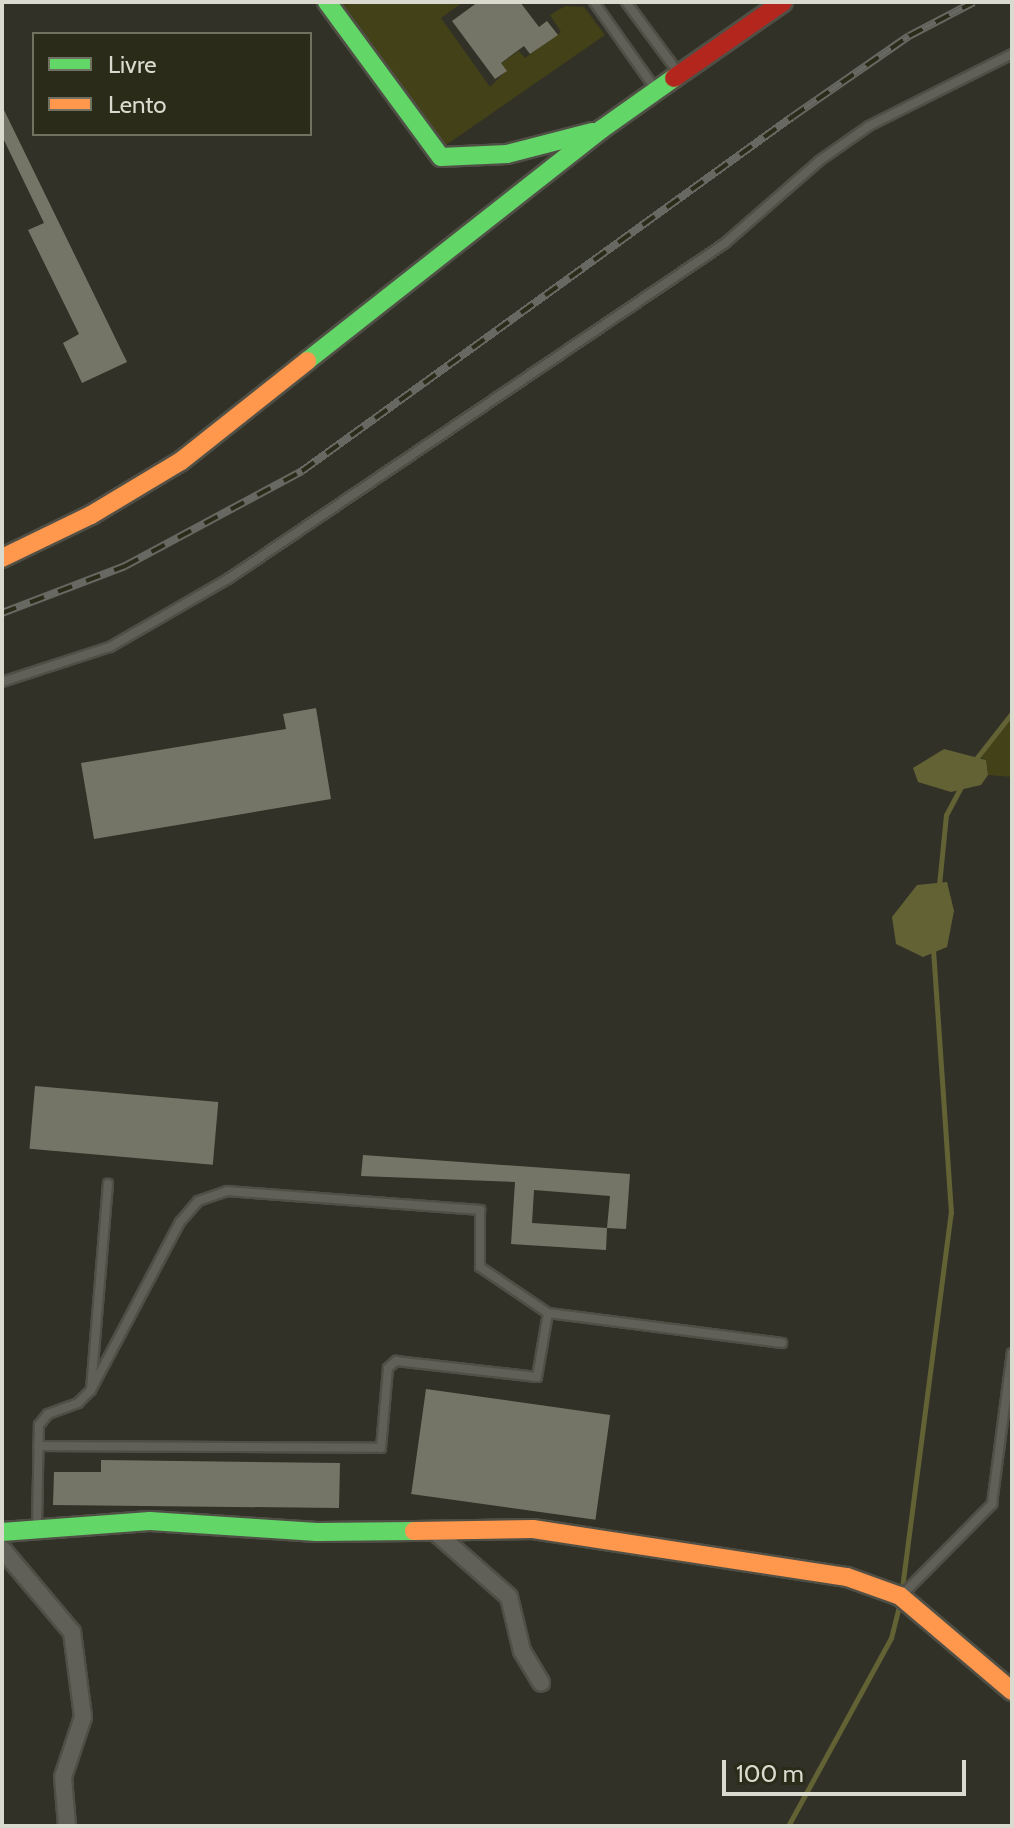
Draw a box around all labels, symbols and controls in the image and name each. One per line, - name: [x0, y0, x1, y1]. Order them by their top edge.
- legend: [32, 32, 312, 136]
- text: Livre: [108, 50, 156, 79]
- text: Lento: [108, 90, 167, 119]
- scale bar: [726, 1744, 970, 1794]
- text: 100 m: [736, 1759, 804, 1788]

